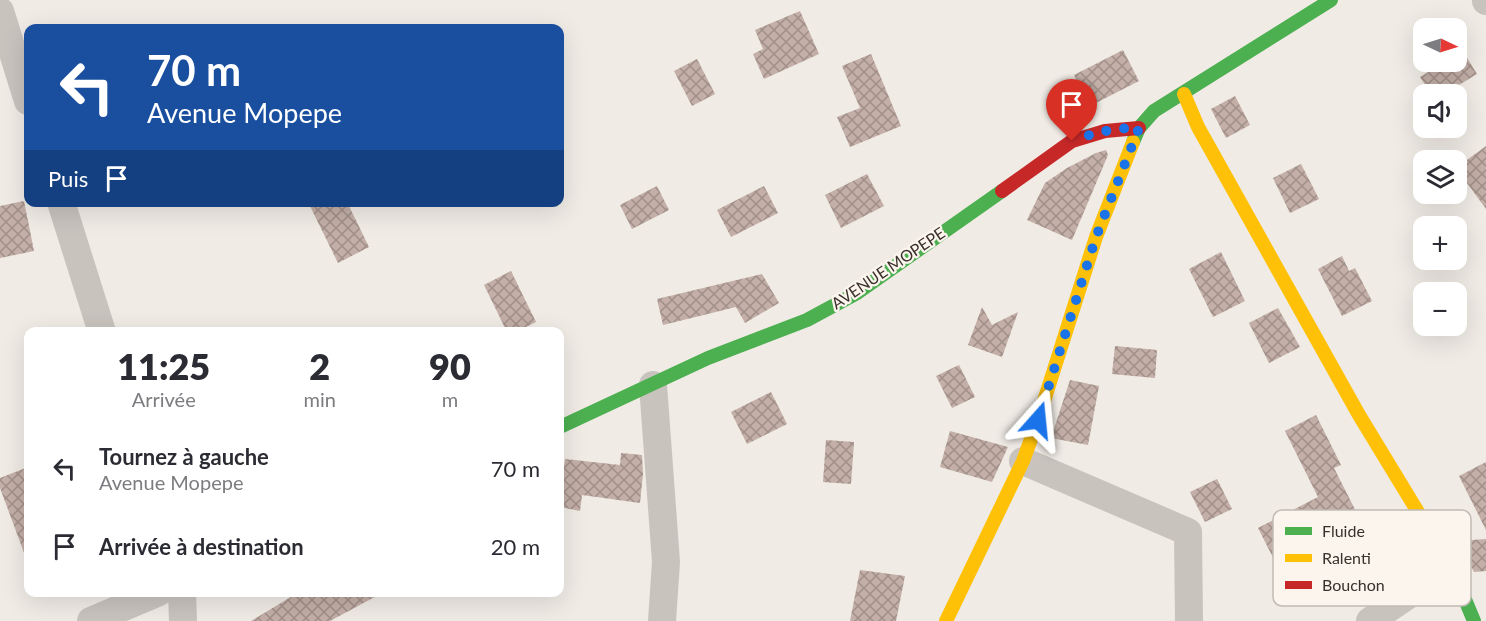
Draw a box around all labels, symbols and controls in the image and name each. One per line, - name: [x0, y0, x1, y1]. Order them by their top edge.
- north arrow: [1413, 18, 1467, 72]
- map controls: [1413, 18, 1467, 336]
- text: 70 m: [147, 45, 241, 95]
- icon: left: [48, 48, 126, 126]
- pin: [1046, 79, 1097, 141]
- button: sound: [1413, 84, 1467, 138]
- icon: arrive: [1055, 88, 1088, 121]
- text: Avenue Mopepe: [147, 96, 342, 129]
- button: layers: [1413, 150, 1467, 204]
- icon: arrive: [100, 162, 133, 195]
- text: Puis: [48, 165, 88, 192]
- button: +: [1413, 216, 1467, 270]
- street label: AVENUE MOPEPE: [827, 223, 948, 313]
- button: −: [1413, 282, 1467, 336]
- text: 11:25: [117, 344, 210, 388]
- text: 2: [309, 344, 330, 388]
- text: 90: [429, 344, 471, 388]
- text: Arrivée: [132, 387, 196, 411]
- text: min: [303, 387, 336, 411]
- text: m: [442, 387, 458, 411]
- position arrow: [1006, 388, 1070, 452]
- text: Tournez à gauche: [99, 443, 269, 470]
- icon: left: [48, 452, 81, 485]
- text: 70 m: [491, 455, 540, 482]
- text: Avenue Mopepe: [99, 470, 243, 494]
- legend: [1273, 510, 1471, 606]
- text: Fluide: [1322, 521, 1365, 540]
- icon: arrive: [48, 530, 81, 563]
- text: Arrivée à destination: [99, 533, 304, 560]
- text: 20 m: [491, 533, 540, 560]
- text: Ralenti: [1322, 548, 1371, 567]
- text: Bouchon: [1322, 575, 1385, 594]

